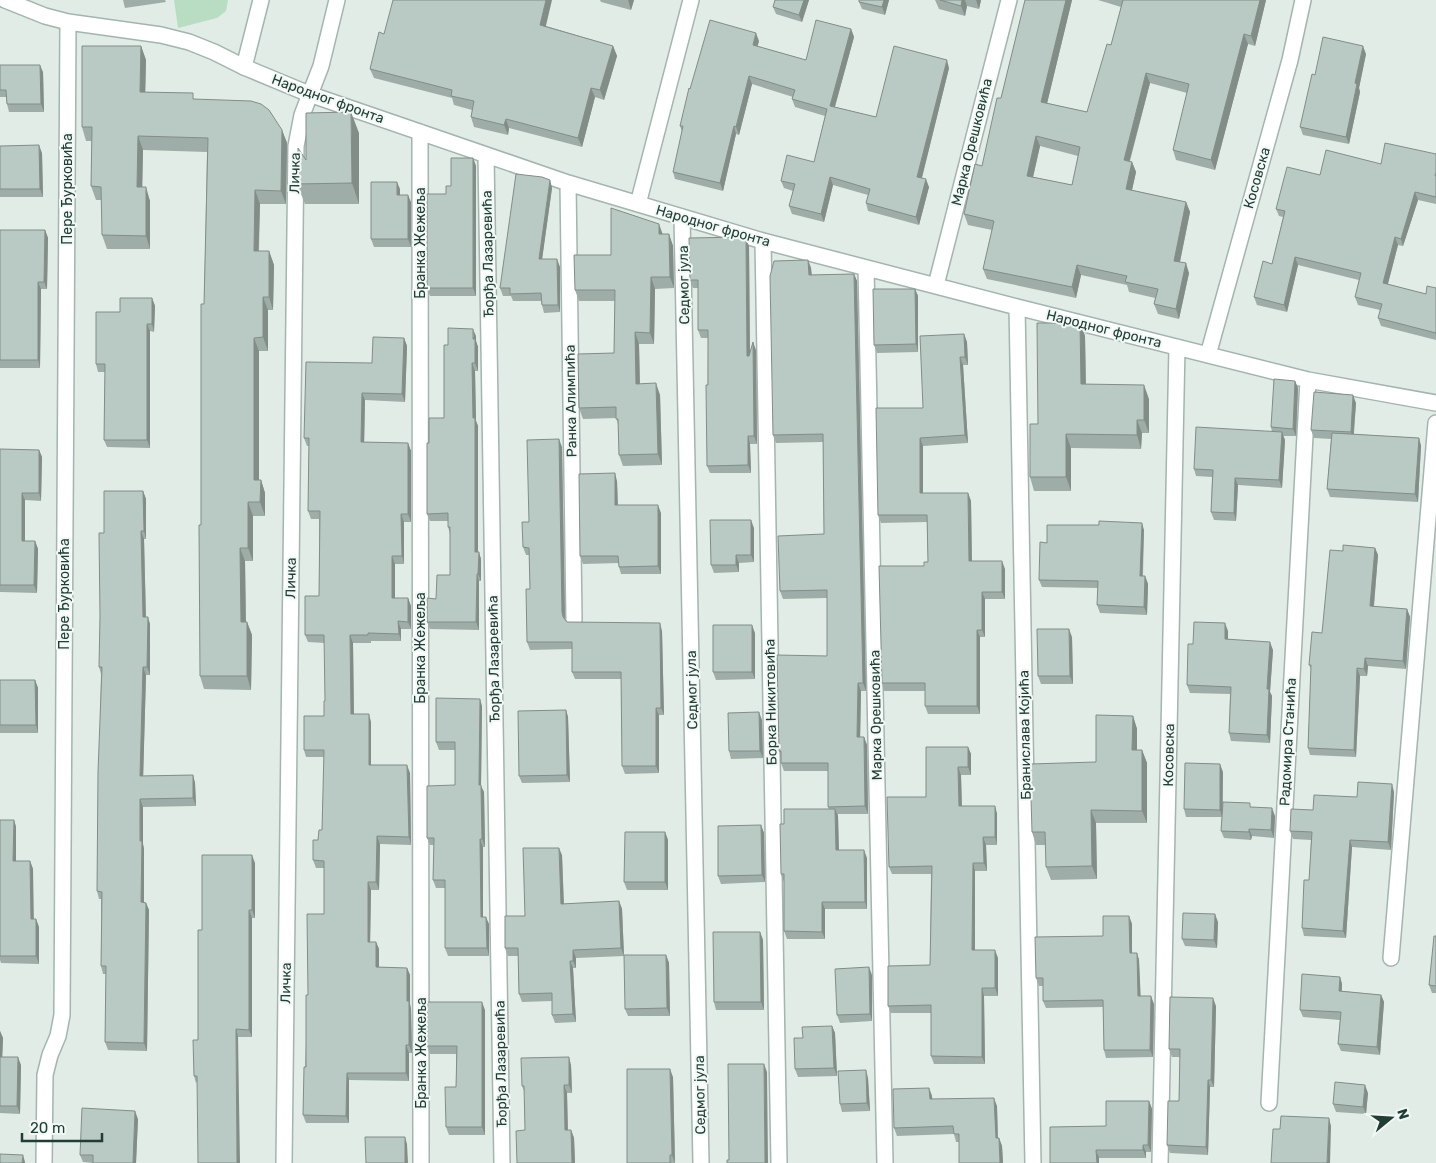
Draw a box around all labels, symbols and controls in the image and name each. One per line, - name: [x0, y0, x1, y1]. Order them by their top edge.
- street label: Народног фронта: [269, 71, 387, 127]
- street label: Марка Орешковића: [948, 77, 996, 207]
- street label: Пере Ђурковића: [59, 133, 76, 245]
- street label: Косовска: [1240, 145, 1274, 211]
- street label: Личка: [286, 152, 304, 194]
- street label: Бранка Жежеља: [412, 187, 429, 299]
- street label: Ђорђа Лазаревића: [478, 190, 498, 318]
- street label: Народног фронта: [654, 202, 772, 250]
- street label: Седмог јула: [675, 245, 693, 325]
- street label: Народног фронта: [1045, 306, 1163, 352]
- street label: Ранка Алимпића: [562, 345, 580, 457]
- street label: Пере Ђурковића: [56, 538, 73, 650]
- street label: Личка: [282, 557, 300, 599]
- street label: Бранка Жежеља: [412, 592, 429, 704]
- street label: Ђорђа Лазаревића: [484, 595, 504, 723]
- street label: Борка Никитовића: [761, 639, 781, 765]
- street label: Седмог јула: [683, 650, 701, 730]
- street label: Марка Орешковића: [866, 650, 886, 780]
- street label: Бранислава Којића: [1015, 670, 1035, 800]
- street label: Радомира Станића: [1276, 677, 1300, 807]
- street label: Косовска: [1160, 723, 1178, 787]
- street label: Личка: [277, 962, 295, 1004]
- street label: Бранка Жежеља: [413, 997, 430, 1109]
- street label: Ђорђа Лазаревића: [491, 1000, 511, 1128]
- street label: Седмог јула: [691, 1055, 709, 1135]
- north arrow: [1366, 1093, 1416, 1143]
- text: N: [1393, 1107, 1413, 1122]
- scale bar: [22, 1110, 102, 1142]
- text: 20 m: [30, 1119, 65, 1137]

